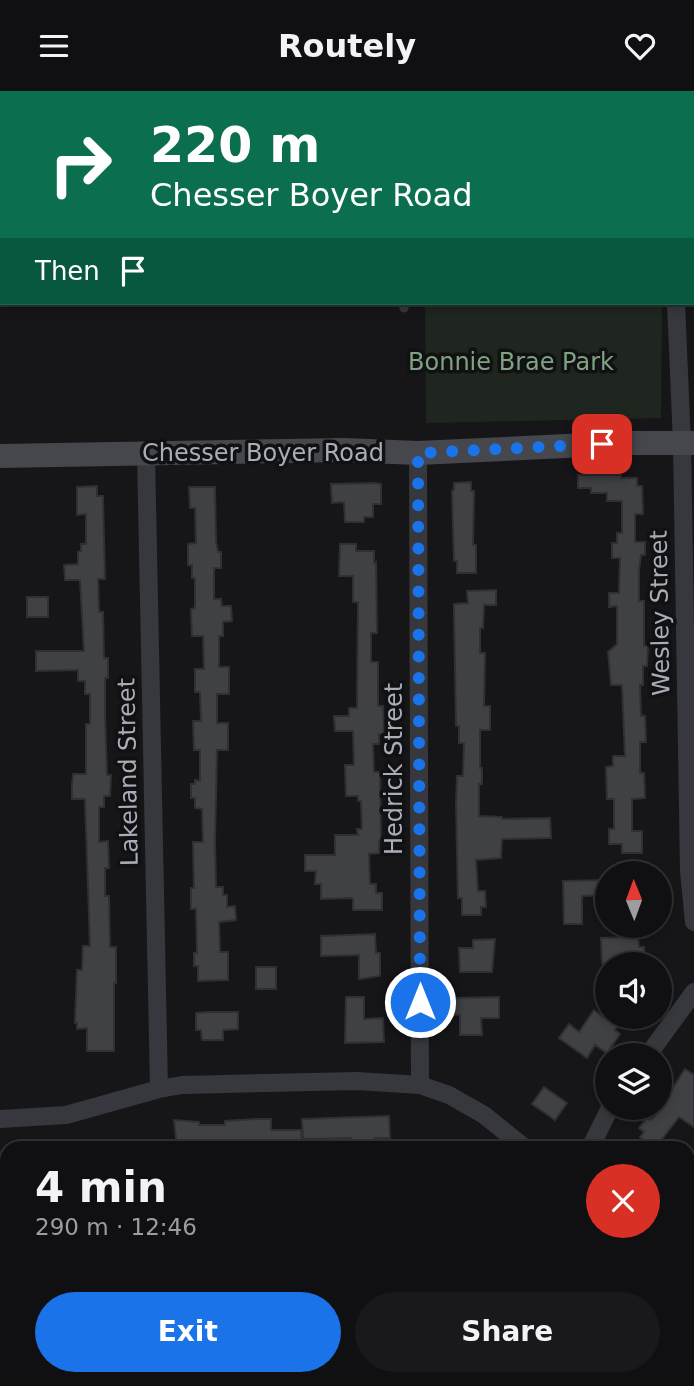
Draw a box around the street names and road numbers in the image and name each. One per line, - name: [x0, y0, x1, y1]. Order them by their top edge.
- street label: Chesser Boyer Road: [142, 439, 384, 467]
- street label: Wesley Street: [645, 530, 675, 696]
- street label: Lakeland Street: [112, 678, 144, 866]
- street label: Hedrick Street: [380, 683, 408, 855]

